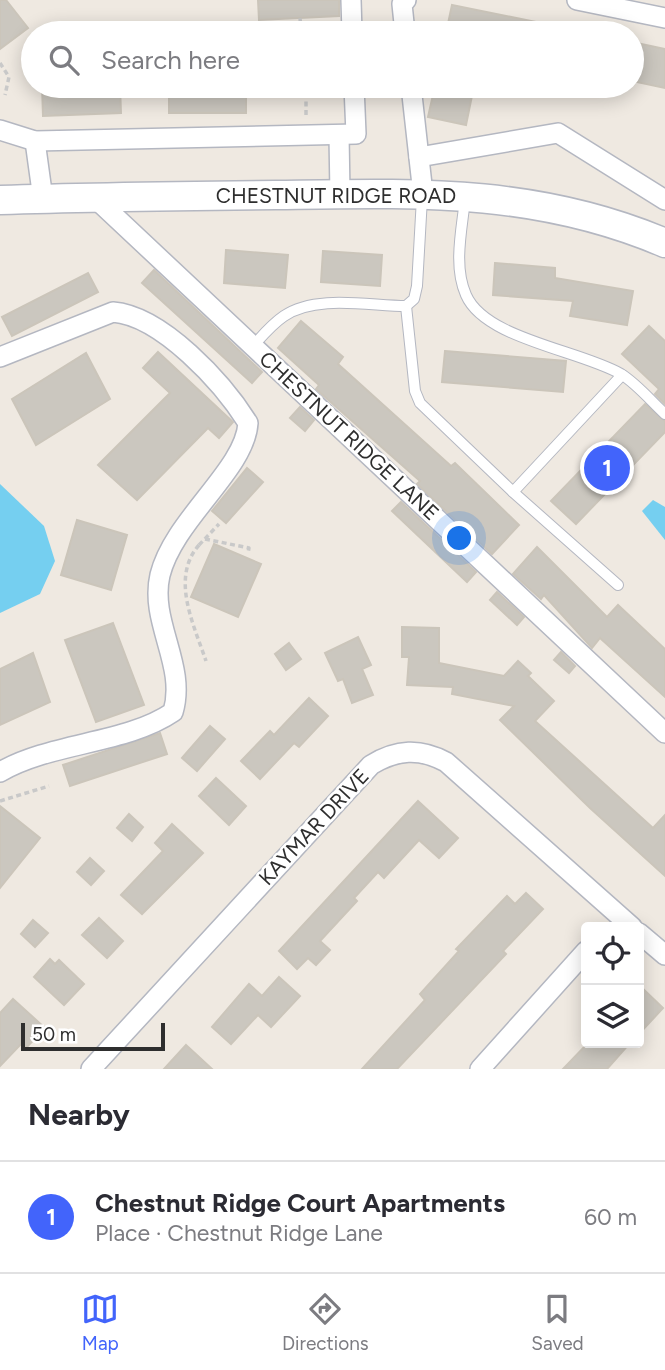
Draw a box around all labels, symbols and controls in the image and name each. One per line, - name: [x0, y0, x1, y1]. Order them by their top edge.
- search box: [21, 21, 644, 98]
- icon: search: [45, 41, 83, 79]
- text: Search here: [101, 44, 240, 76]
- street label: CHESTNUT RIDGE ROAD: [216, 183, 456, 208]
- street label: CHESTNUT RIDGE LANE: [254, 346, 444, 525]
- pin: 1: [584, 442, 630, 494]
- your location: [442, 521, 476, 555]
- street label: KAYMAR DRIVE: [253, 763, 374, 890]
- map controls: [581, 922, 644, 1048]
- button: locate: [581, 922, 644, 985]
- button: layers: [581, 985, 644, 1048]
- scale bar: [21, 1020, 164, 1052]
- text: 50 m: [32, 1023, 76, 1046]
- text: Nearby: [28, 1096, 130, 1133]
- text: Chestnut Ridge Court Apartments: [95, 1187, 505, 1219]
- text: 1: [46, 1203, 56, 1231]
- text: 60 m: [584, 1203, 637, 1231]
- text: Place · Chestnut Ridge Lane: [95, 1219, 383, 1247]
- tab: Map: [81, 1290, 119, 1355]
- tab: Directions: [282, 1290, 369, 1355]
- tab: Saved: [531, 1290, 584, 1355]

